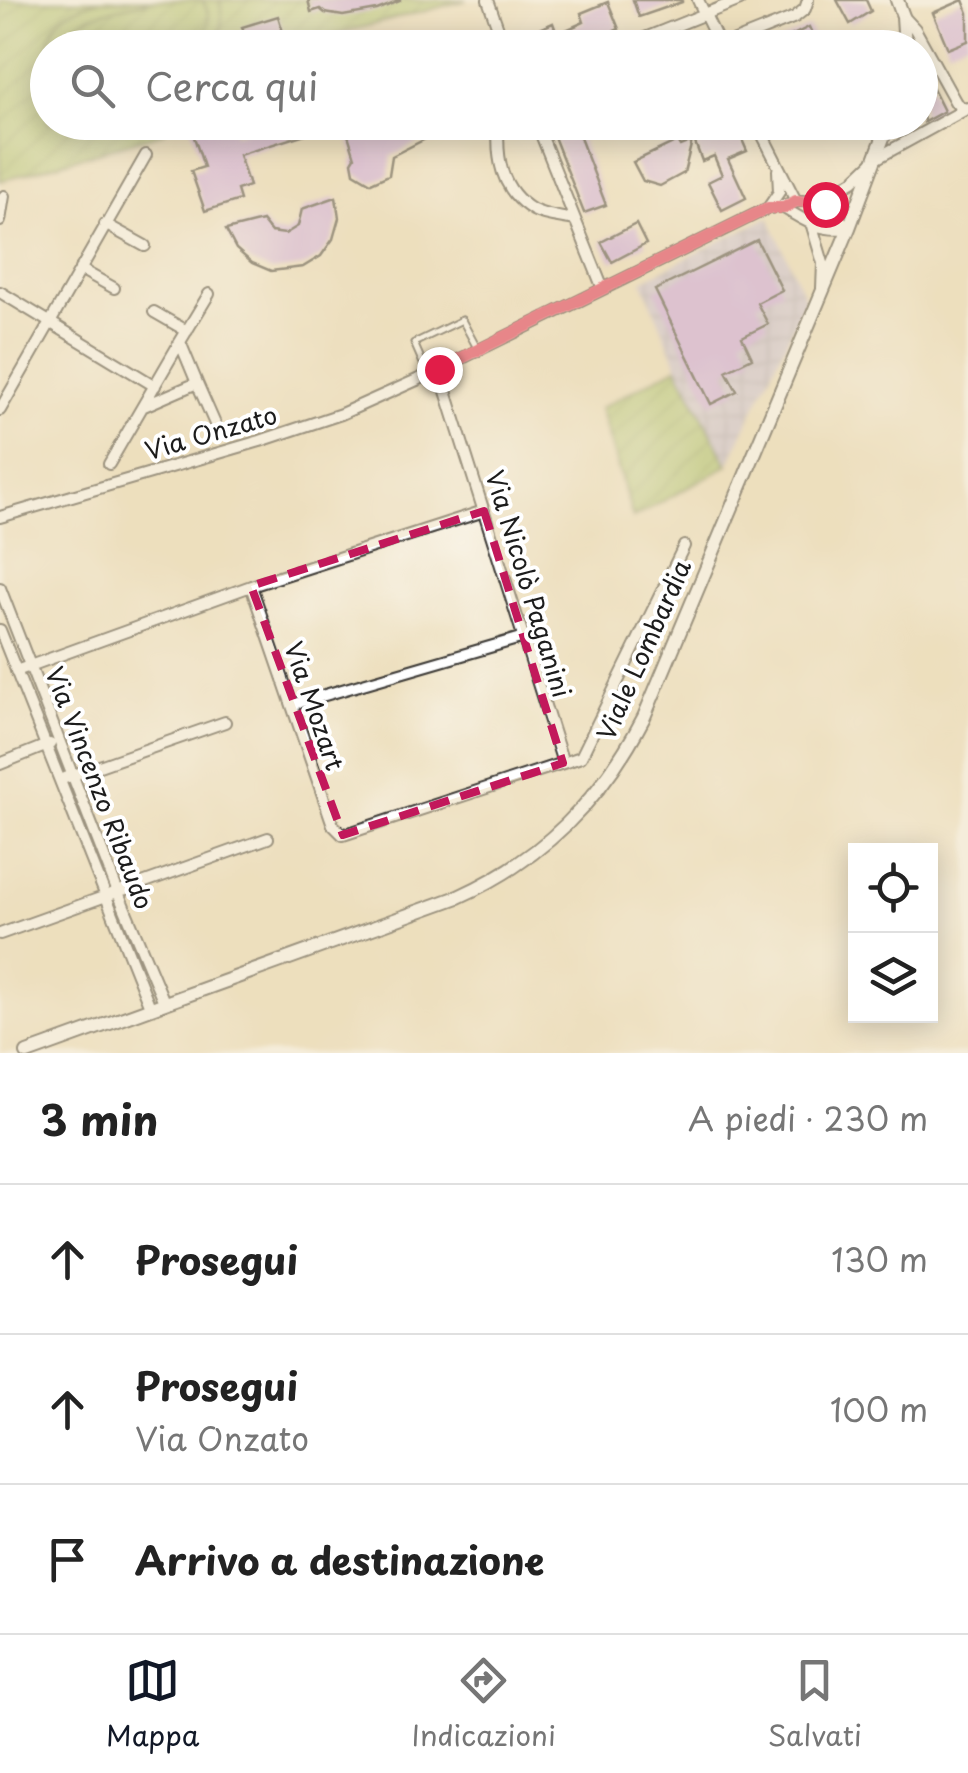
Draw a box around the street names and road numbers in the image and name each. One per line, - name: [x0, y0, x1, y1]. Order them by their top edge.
- street label: Via Onzato: [140, 395, 281, 469]
- street label: Via Nicolò Paganini: [476, 465, 582, 702]
- street label: Viale Lombardia: [586, 553, 700, 746]
- street label: Via Mozart: [275, 636, 355, 775]
- street label: Via Vincenzo Ribaudo: [36, 661, 164, 914]

